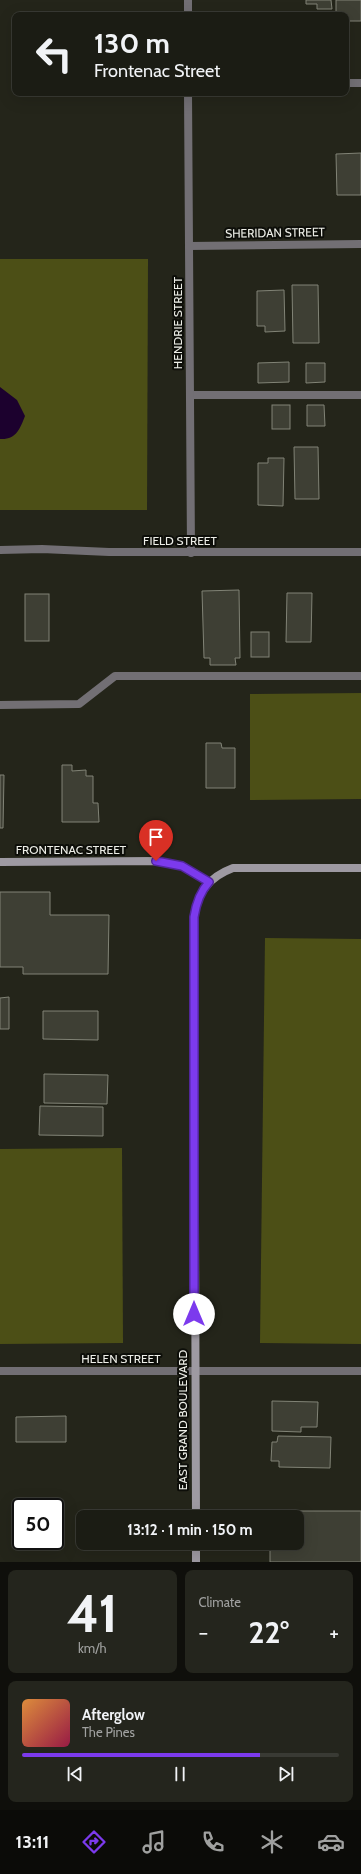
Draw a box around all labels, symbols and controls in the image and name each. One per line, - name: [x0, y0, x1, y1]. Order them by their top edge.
- text: 130 m: [94, 26, 170, 60]
- icon: left: [28, 28, 80, 80]
- text: Frontenac Street: [94, 60, 220, 82]
- street label: SHERIDAN STREET: [225, 224, 326, 241]
- street label: HENDRIE STREET: [170, 276, 185, 369]
- street label: FIELD STREET: [143, 533, 217, 548]
- pin: [139, 820, 173, 861]
- icon: arrive: [145, 826, 167, 848]
- street label: FRONTENAC STREET: [16, 842, 127, 857]
- position arrow: [173, 1293, 215, 1335]
- street label: EAST GRAND BOULEVARD: [175, 1349, 190, 1490]
- street label: HELEN STREET: [81, 1351, 161, 1366]
- speed limit sign: 50: [12, 1498, 64, 1550]
- text: 13:12 · 1 min · 150 m: [127, 1521, 253, 1539]
- text: 41: [67, 1582, 118, 1645]
- text: Climate: [199, 1594, 241, 1610]
- text: 22°: [249, 1614, 289, 1651]
- text: −: [199, 1619, 208, 1646]
- text: +: [329, 1619, 339, 1646]
- text: km/h: [78, 1640, 106, 1656]
- text: Afterglow: [82, 1706, 145, 1724]
- text: The Pines: [82, 1724, 135, 1740]
- icon: previous: [64, 1763, 86, 1785]
- icon: pause: [169, 1763, 191, 1785]
- icon: next: [275, 1763, 297, 1785]
- icon: directions: [80, 1828, 108, 1856]
- icon: music: [140, 1828, 168, 1856]
- icon: phone: [199, 1828, 227, 1856]
- icon: climate: [258, 1828, 286, 1856]
- icon: car: [317, 1828, 345, 1856]
- text: 13:11: [16, 1831, 49, 1853]

